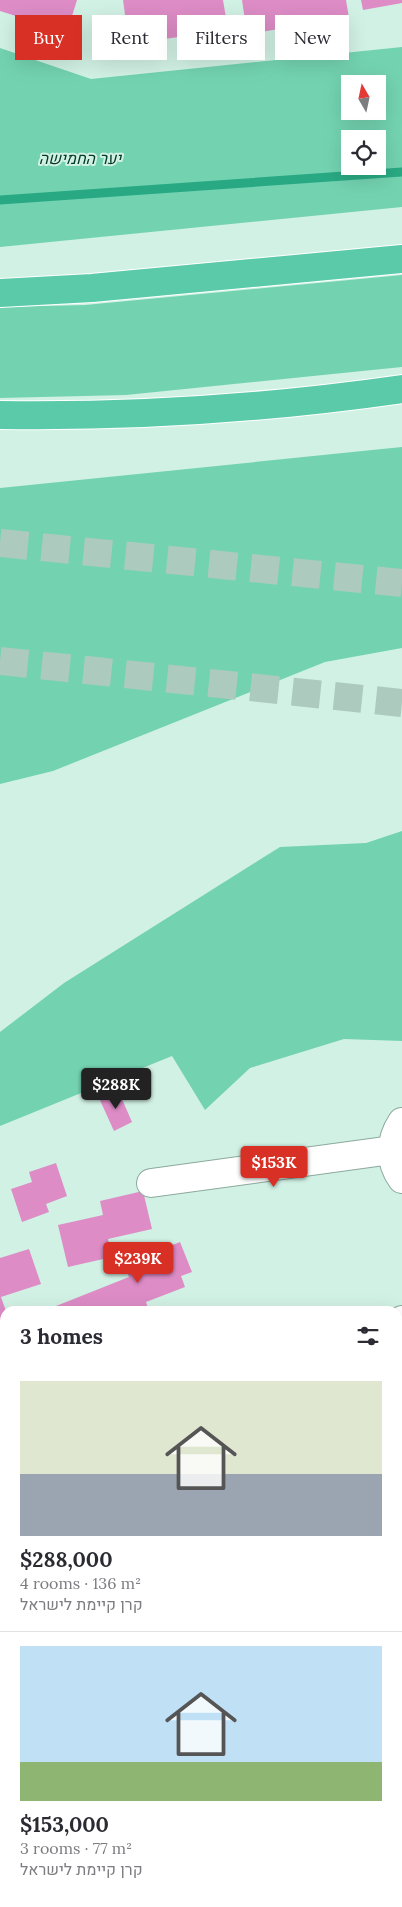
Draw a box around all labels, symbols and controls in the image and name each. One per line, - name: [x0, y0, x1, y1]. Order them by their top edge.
- chip: Buy: [15, 15, 82, 60]
- chip: Rent: [92, 15, 167, 60]
- chip: Filters: [177, 15, 265, 60]
- chip: New: [275, 15, 349, 60]
- north arrow: [341, 75, 386, 120]
- map controls: [341, 75, 386, 175]
- button: locate: [341, 130, 386, 175]
- park label: יער החמישה: [39, 148, 122, 168]
- pin: $288K: [81, 1068, 151, 1110]
- text: $288K: [92, 1074, 140, 1094]
- pin: $153K: [239, 1146, 309, 1188]
- text: $153K: [252, 1152, 296, 1172]
- pin: $239K: [103, 1242, 173, 1284]
- text: $239K: [114, 1248, 162, 1268]
- icon: filters: [354, 1322, 382, 1350]
- text: 3 homes: [20, 1323, 103, 1350]
- icon: home: [156, 1413, 246, 1503]
- text: $288,000: [20, 1546, 113, 1573]
- text: 4 rooms · 136 m²: [20, 1573, 141, 1593]
- text: קרן קיימת לישראל: [20, 1594, 143, 1614]
- icon: home: [156, 1679, 246, 1769]
- text: $153,000: [20, 1811, 109, 1838]
- text: 3 rooms · 77 m²: [20, 1838, 132, 1858]
- text: קרן קיימת לישראל: [20, 1859, 143, 1879]

